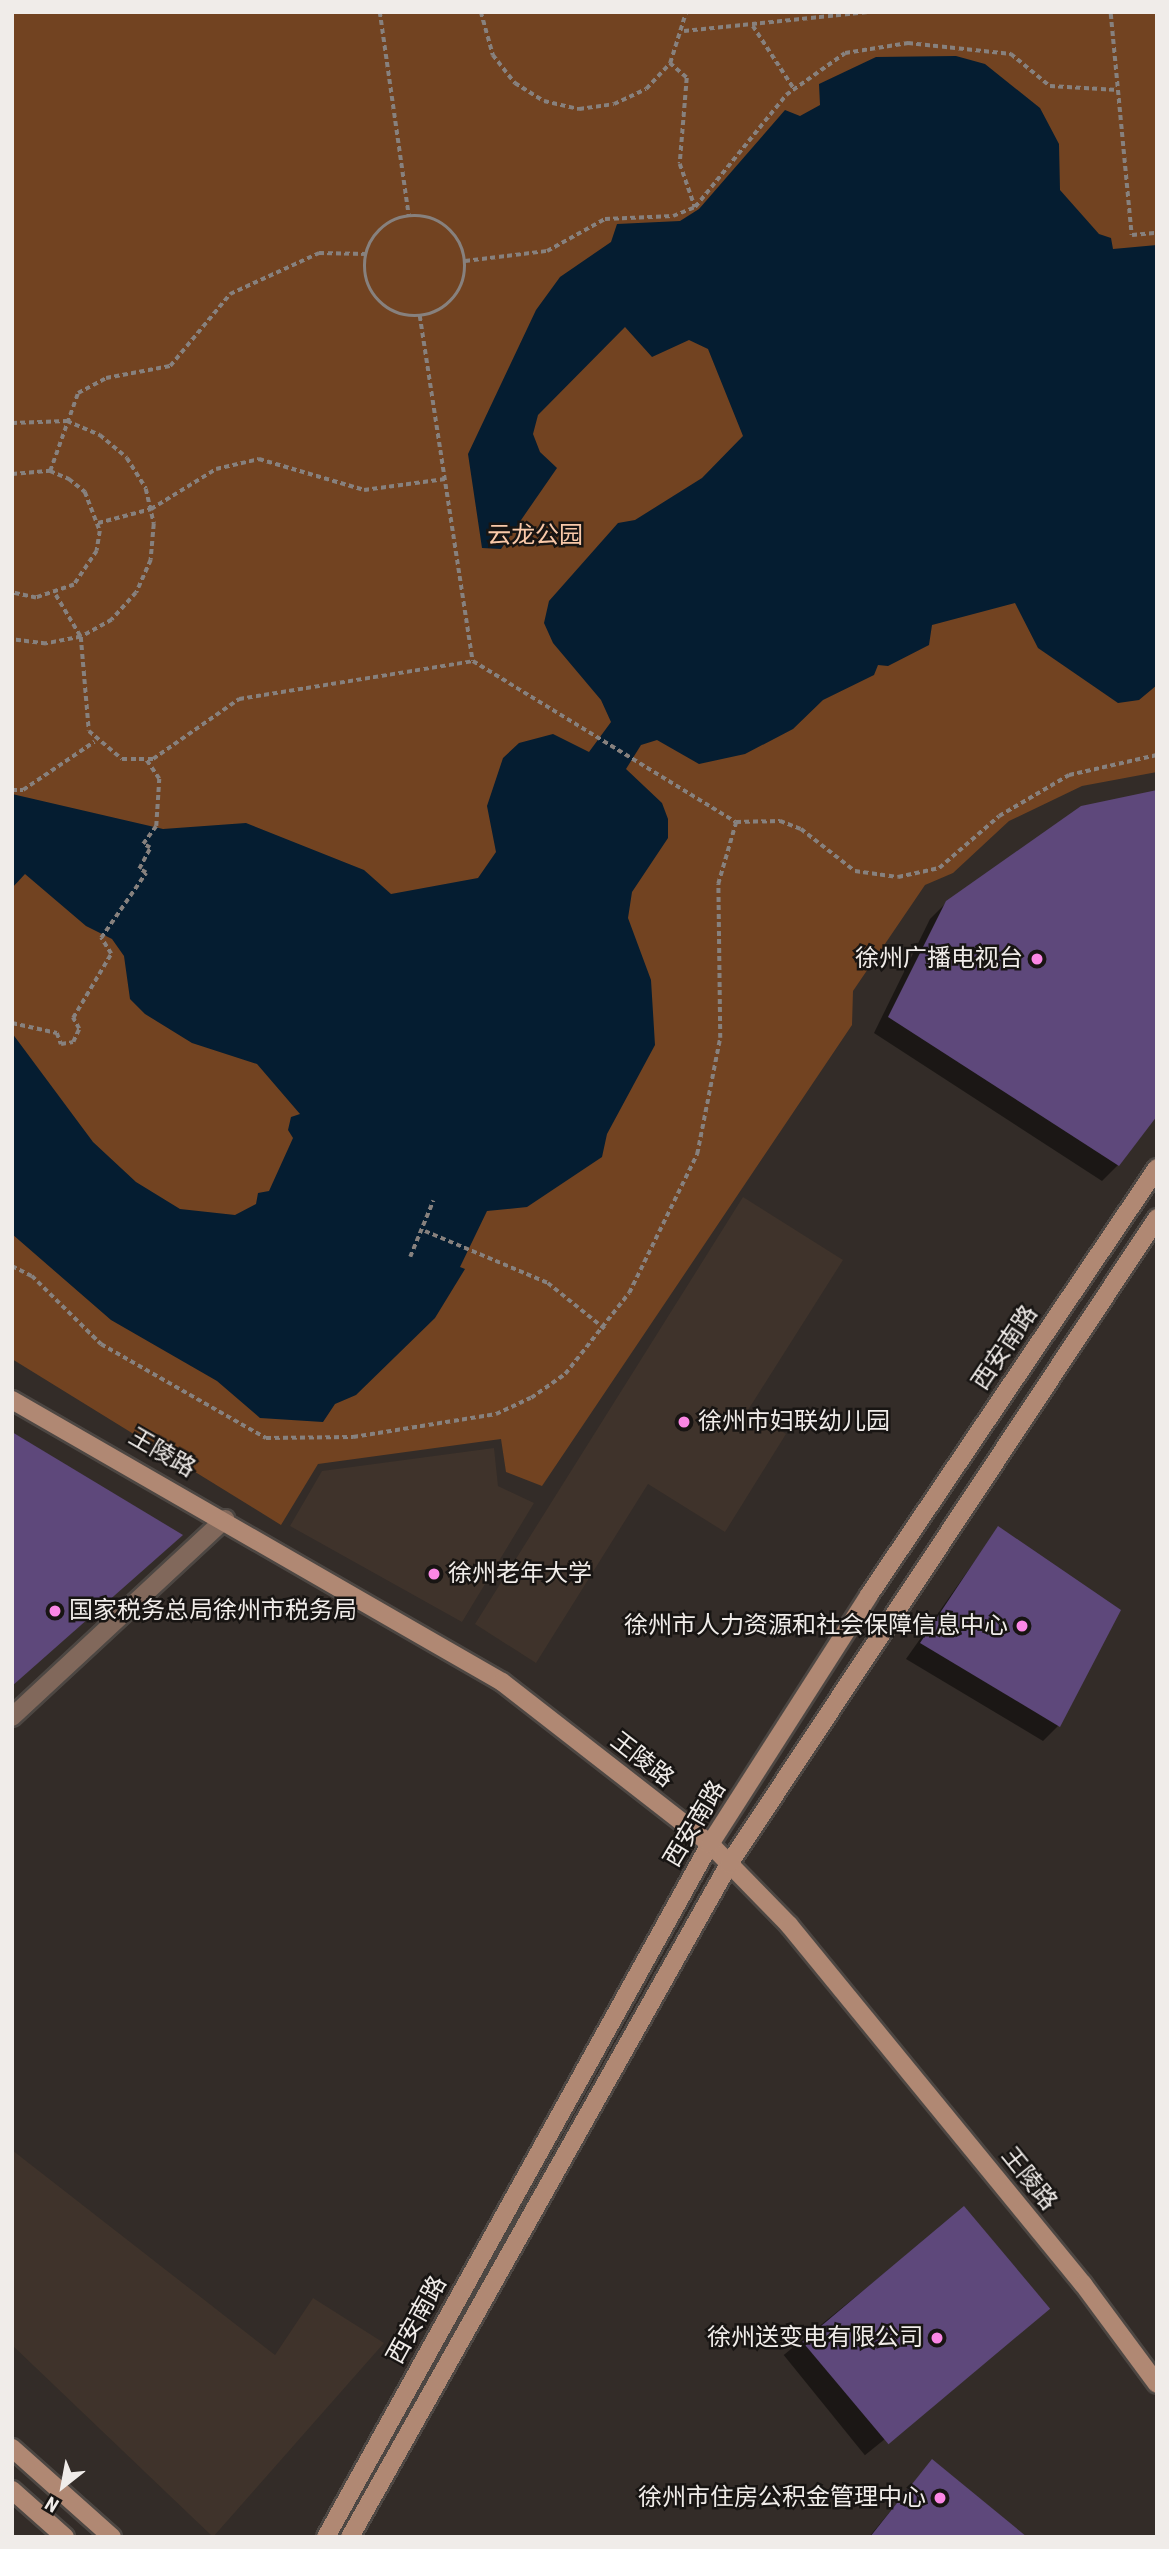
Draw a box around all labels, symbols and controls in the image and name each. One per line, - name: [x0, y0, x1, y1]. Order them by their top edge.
- park label: 云龙公园: [487, 522, 583, 550]
- place label: 徐州广播电视台: [855, 945, 1023, 973]
- marker: 徐州广播电视台: [1029, 951, 1045, 967]
- street label: 西安南路: [966, 1300, 1044, 1396]
- place label: 徐州市妇联幼儿园: [698, 1408, 890, 1436]
- marker: 徐州市妇联幼儿园: [676, 1414, 692, 1430]
- street label: 王陵路: [124, 1423, 200, 1483]
- place label: 徐州老年大学: [448, 1560, 592, 1588]
- marker: 徐州老年大学: [426, 1566, 442, 1582]
- place label: 国家税务总局徐州市税务局: [69, 1597, 357, 1625]
- marker: 国家税务总局徐州市税务局: [47, 1603, 63, 1619]
- place label: 徐州市人力资源和社会保障信息中心: [624, 1612, 1008, 1640]
- marker: 徐州市人力资源和社会保障信息中心: [1014, 1618, 1030, 1634]
- street label: 王陵路: [605, 1726, 679, 1794]
- street label: 西安南路: [658, 1775, 732, 1873]
- street label: 王陵路: [995, 2142, 1063, 2216]
- street label: 西安南路: [381, 2271, 453, 2369]
- place label: 徐州送变电有限公司: [707, 2324, 923, 2352]
- marker: 徐州送变电有限公司: [929, 2330, 945, 2346]
- north arrow: [28, 2451, 98, 2521]
- place label: 徐州市住房公积金管理中心: [638, 2484, 926, 2512]
- marker: 徐州市住房公积金管理中心: [932, 2490, 948, 2506]
- text: N: [41, 2492, 63, 2517]

